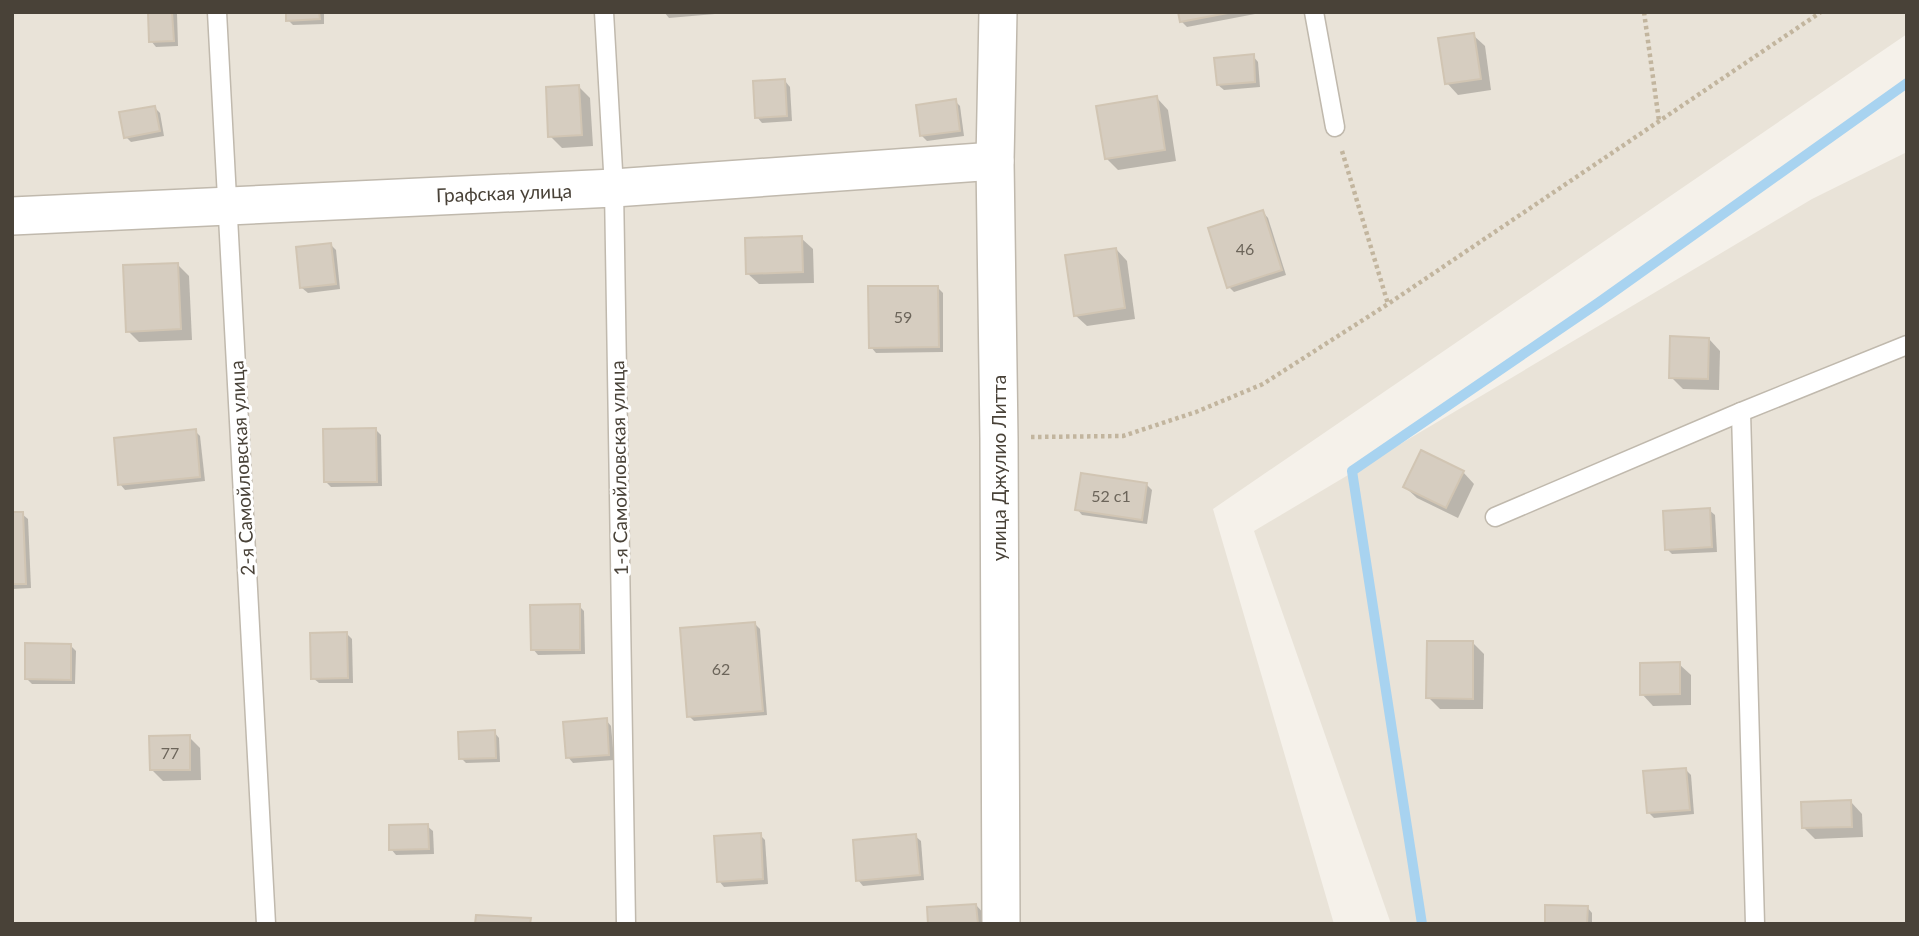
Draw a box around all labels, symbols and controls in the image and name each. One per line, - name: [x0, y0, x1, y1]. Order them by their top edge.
- street label: Графская улица: [436, 179, 572, 206]
- house number: 46: [1236, 239, 1254, 258]
- house number: 59: [894, 307, 912, 326]
- street label: 2-я Самойловская улица: [224, 360, 259, 576]
- street label: 1-я Самойловская улица: [605, 360, 632, 576]
- street label: улица Джулио Литта: [987, 375, 1010, 561]
- house number: 52 с1: [1091, 486, 1131, 505]
- house number: 62: [712, 659, 730, 678]
- house number: 77: [161, 743, 179, 762]

